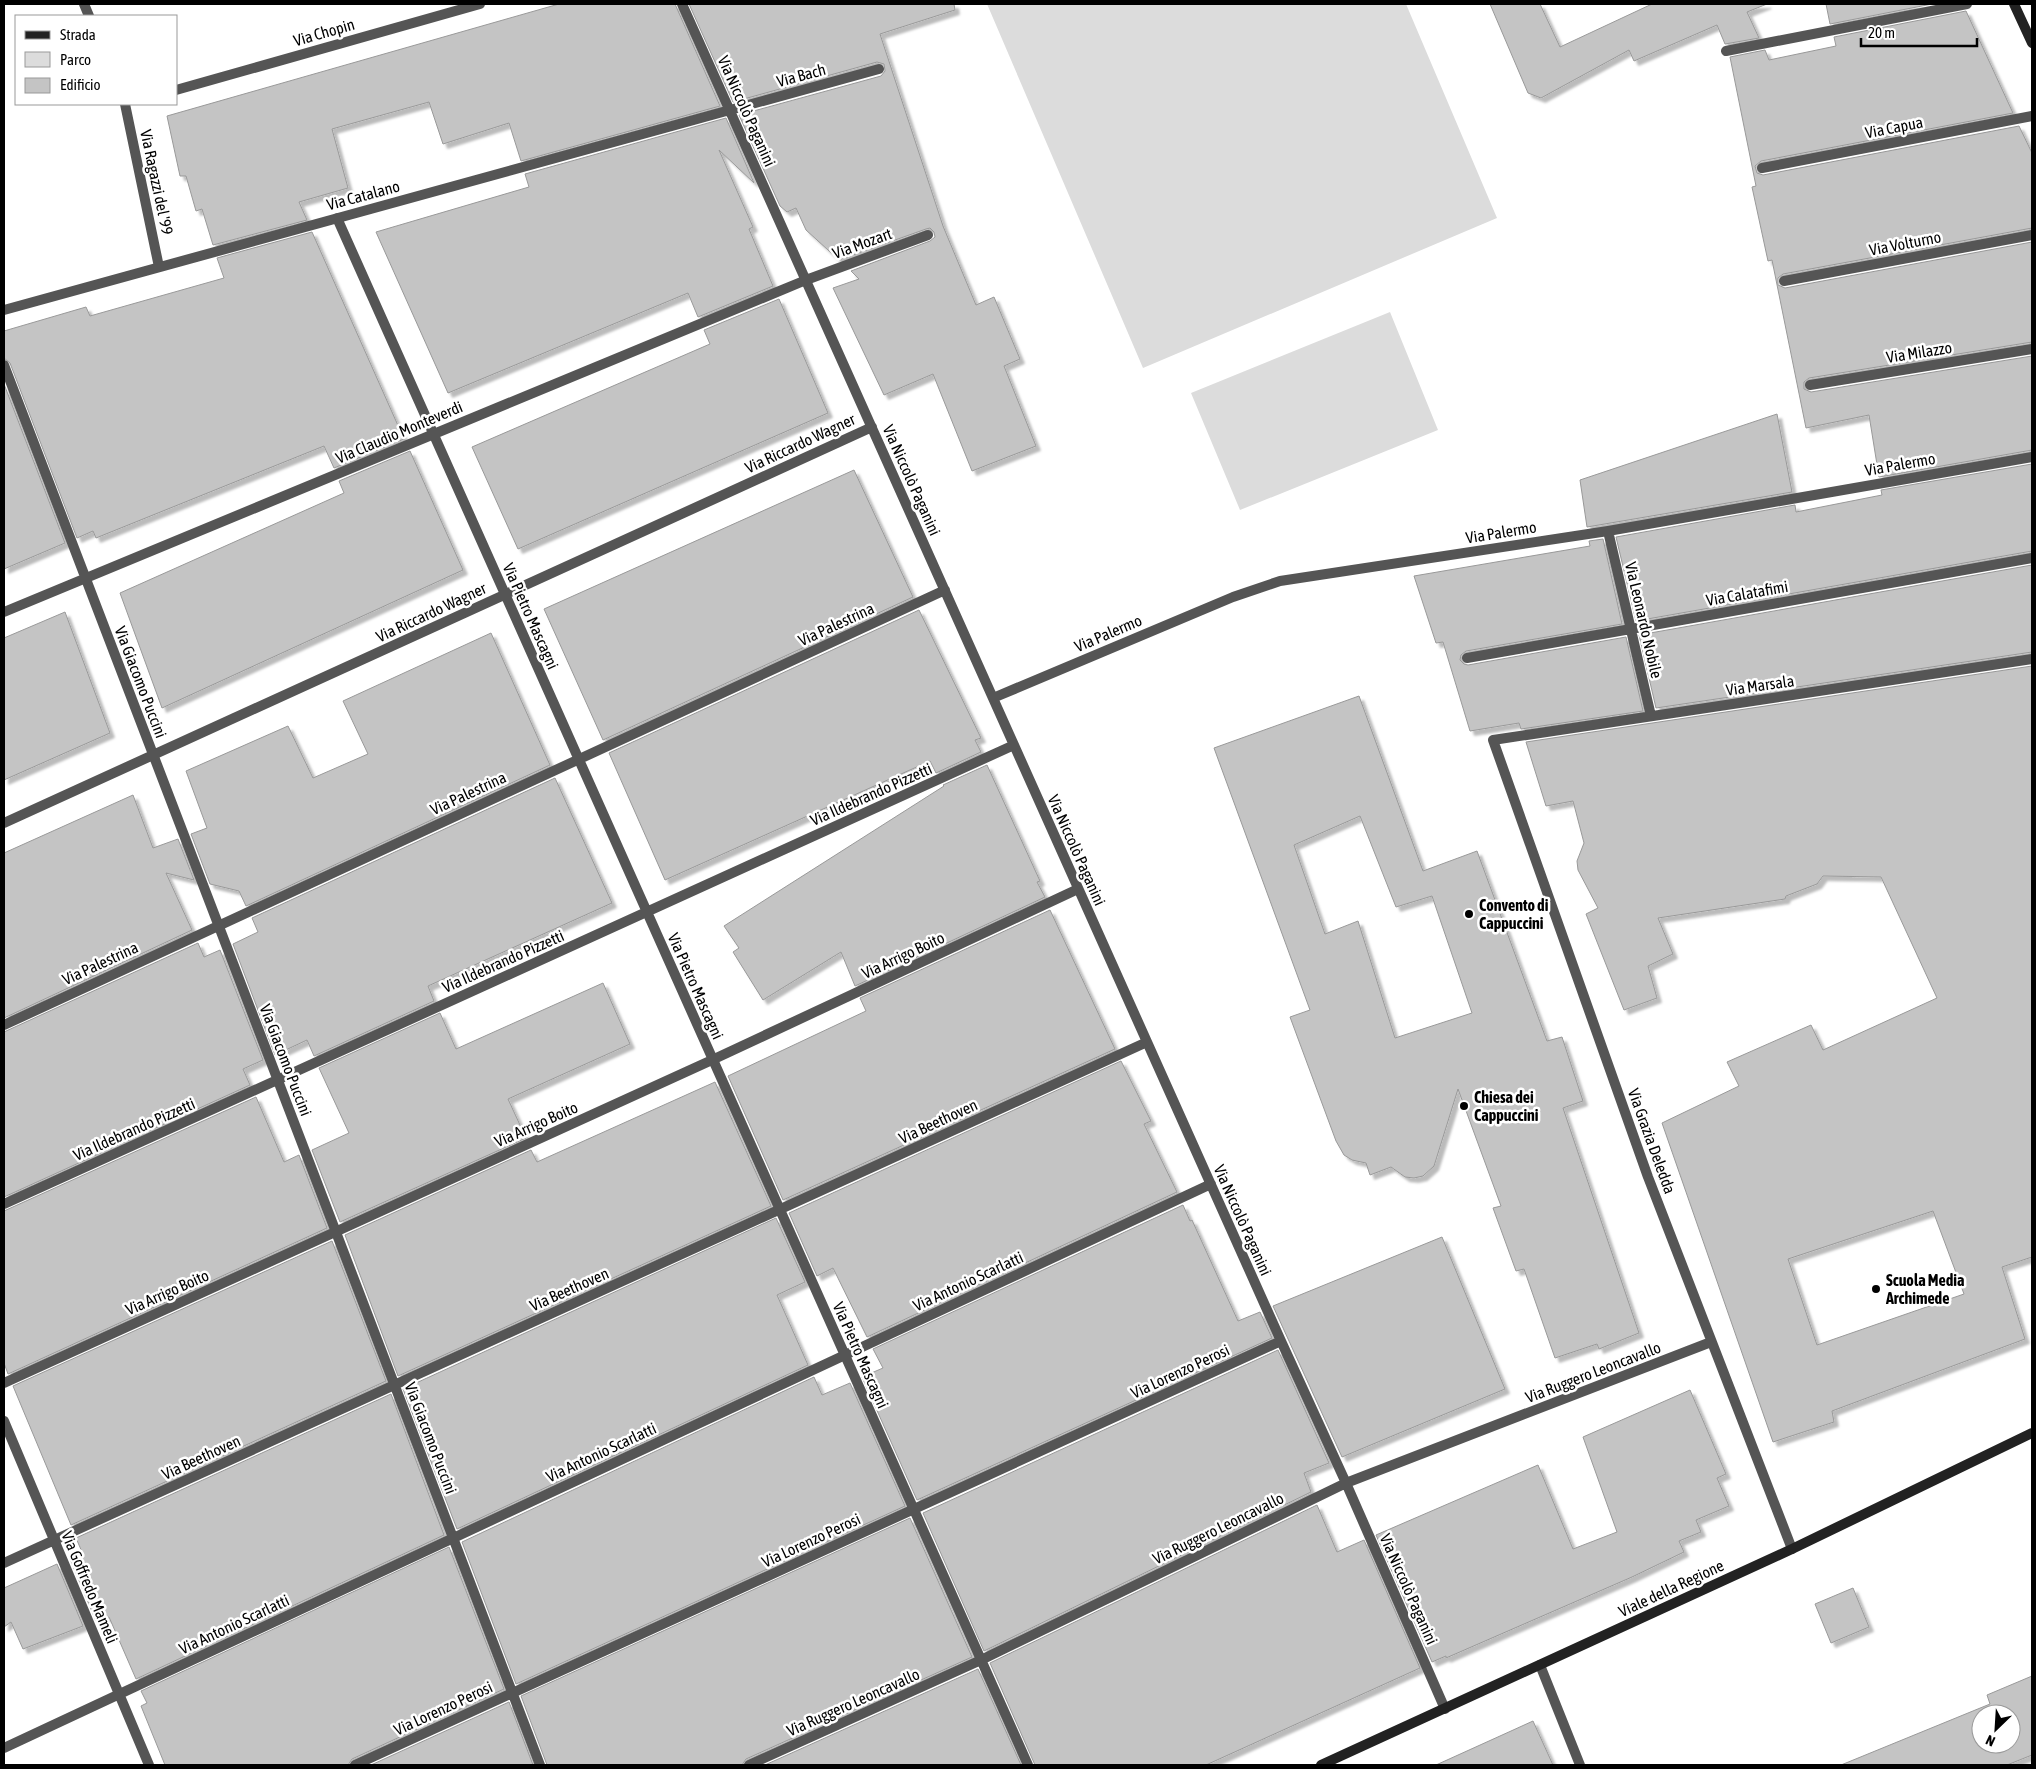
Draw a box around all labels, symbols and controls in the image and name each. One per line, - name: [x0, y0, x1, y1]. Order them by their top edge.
- legend: [15, 15, 178, 105]
- street label: Via Chopin: [291, 15, 357, 50]
- scale bar: [1861, 15, 1977, 47]
- text: 20 m: [1868, 24, 1895, 41]
- text: Strada: [60, 26, 96, 43]
- text: Parco: [60, 51, 91, 68]
- street label: Via Niccolò Paganini: [714, 53, 779, 170]
- street label: Via Bach: [775, 60, 827, 90]
- text: Edificio: [60, 76, 101, 93]
- street label: Via Capua: [1864, 113, 1925, 142]
- street label: Via Ragazzi del '99: [136, 128, 177, 236]
- street label: Via Catalano: [325, 177, 401, 213]
- street label: Via Mozart: [830, 224, 894, 262]
- street label: Via Volturno: [1868, 227, 1942, 259]
- street label: Via Milazzo: [1885, 338, 1953, 366]
- street label: Via Claudio Monteverdi: [333, 397, 465, 467]
- street label: Via Riccardo Wagner: [742, 410, 859, 477]
- street label: Via Niccolò Paganini: [879, 422, 944, 539]
- street label: Via Palermo: [1863, 449, 1937, 479]
- street label: Via Palermo: [1464, 518, 1538, 546]
- street label: Via Pietro Mascagni: [499, 560, 562, 672]
- street label: Via Leonardo Nobile: [1622, 560, 1666, 680]
- street label: Via Calatafimi: [1705, 577, 1789, 609]
- street label: Via Riccardo Wagner: [373, 579, 490, 646]
- street label: Via Palestrina: [795, 599, 877, 649]
- street label: Via Palermo: [1072, 611, 1144, 655]
- street label: Via Giacomo Puccini: [111, 624, 171, 740]
- street label: Via Marsala: [1725, 671, 1795, 699]
- street label: Via Ildebrando Pizzetti: [807, 759, 935, 829]
- street label: Via Palestrina: [427, 768, 509, 818]
- street label: Via Niccolò Paganini: [1044, 792, 1109, 909]
- place label: Convento di Cappuccini: [1479, 896, 1549, 932]
- marker: Convento di Cappuccini: [1463, 908, 1475, 920]
- street label: Via Ildebrando Pizzetti: [439, 926, 567, 996]
- street label: Via Arrigo Boito: [859, 928, 948, 983]
- street label: Via Pietro Mascagni: [664, 930, 727, 1042]
- street label: Via Palestrina: [59, 938, 141, 988]
- street label: Via Giacomo Puccini: [256, 1002, 316, 1118]
- street label: Via Grazia Deledda: [1625, 1086, 1679, 1196]
- place label: Chiesa dei Cappuccini: [1474, 1088, 1539, 1124]
- street label: Via Ildebrando Pizzetti: [70, 1094, 198, 1164]
- street label: Via Beethoven: [896, 1095, 980, 1147]
- street label: Via Arrigo Boito: [492, 1098, 581, 1151]
- marker: Chiesa dei Cappuccini: [1458, 1100, 1470, 1112]
- street label: Via Niccolò Paganini: [1210, 1162, 1275, 1279]
- street label: Via Antonio Scarlatti: [910, 1248, 1026, 1314]
- street label: Via Beethoven: [527, 1264, 611, 1314]
- street label: Via Arrigo Boito: [123, 1266, 212, 1319]
- place label: Scuola Media Archimede: [1885, 1271, 1964, 1307]
- marker: Scuola Media Archimede: [1870, 1283, 1882, 1295]
- street label: Via Pietro Mascagni: [829, 1299, 892, 1411]
- street label: Via Ruggero Leoncavallo: [1523, 1338, 1664, 1407]
- street label: Via Lorenzo Perosi: [1128, 1340, 1232, 1402]
- street label: Via Giacomo Puccini: [401, 1380, 461, 1496]
- street label: Via Antonio Scarlatti: [543, 1419, 659, 1485]
- street label: Via Beethoven: [159, 1431, 243, 1483]
- street label: Via Ruggero Leoncavallo: [1150, 1488, 1287, 1568]
- street label: Via Lorenzo Perosi: [759, 1509, 863, 1571]
- street label: Via Goffredo Mameli: [58, 1528, 122, 1646]
- street label: Via Niccolò Paganini: [1376, 1531, 1441, 1648]
- street label: Viale della Regione: [1616, 1556, 1727, 1621]
- street label: Via Antonio Scarlatti: [176, 1591, 292, 1657]
- street label: Via Ruggero Leoncavallo: [784, 1665, 923, 1740]
- street label: Via Lorenzo Perosi: [391, 1677, 495, 1739]
- north arrow: [1971, 1704, 2021, 1754]
- text: N: [1983, 1732, 1998, 1750]

